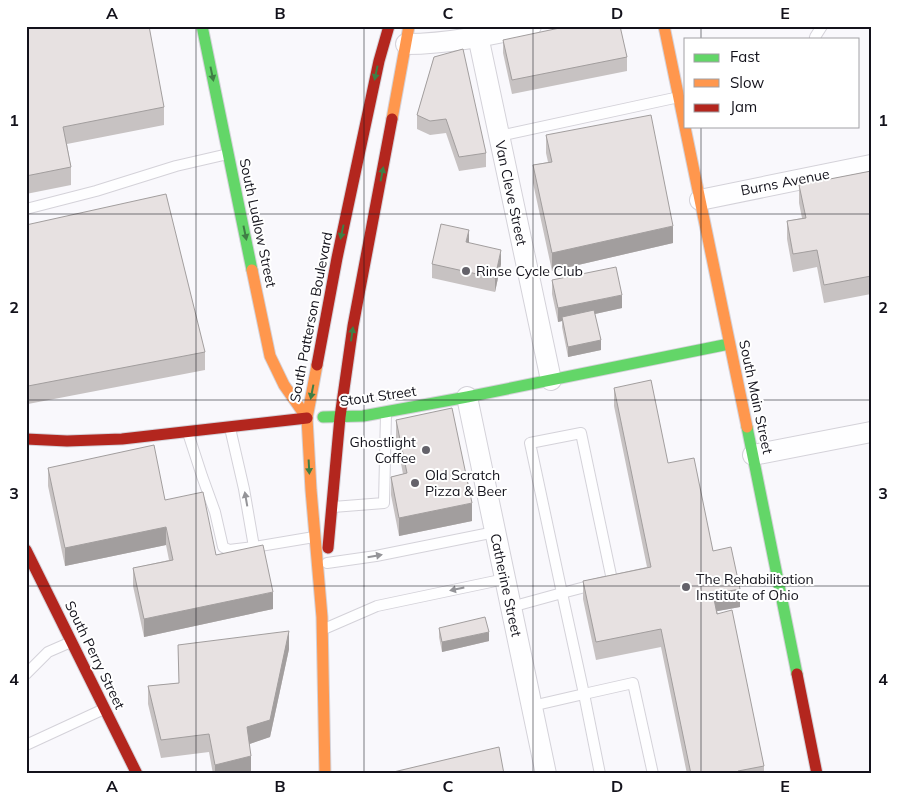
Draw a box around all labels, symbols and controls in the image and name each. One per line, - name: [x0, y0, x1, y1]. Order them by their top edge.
- text: A: [106, 3, 118, 23]
- text: B: [274, 3, 286, 23]
- text: C: [443, 3, 454, 23]
- text: D: [611, 3, 623, 23]
- text: E: [780, 3, 790, 23]
- legend: [684, 38, 860, 128]
- text: Fast: [730, 47, 760, 66]
- one-way arrow: [208, 66, 216, 82]
- one-way arrow: [372, 66, 380, 82]
- text: Slow: [730, 73, 764, 92]
- text: Jam: [730, 97, 757, 116]
- text: 1: [9, 110, 19, 130]
- text: 1: [878, 110, 888, 130]
- street label: Van Cleve Street: [491, 139, 531, 247]
- street label: South Ludlow Street: [236, 157, 280, 289]
- street label: Burns Avenue: [739, 165, 831, 199]
- one-way arrow: [378, 166, 386, 182]
- one-way arrow: [338, 225, 346, 240]
- one-way arrow: [241, 226, 249, 241]
- street label: South Patterson Boulevard: [286, 230, 336, 404]
- place label: Rinse Cycle Club: [476, 262, 583, 280]
- marker: Rinse Cycle Club: [460, 265, 472, 277]
- text: 2: [9, 297, 19, 317]
- text: 2: [878, 297, 888, 317]
- one-way arrow: [348, 326, 356, 342]
- street label: South Main Street: [735, 338, 777, 456]
- street label: Stout Street: [339, 382, 417, 410]
- one-way arrow: [307, 384, 315, 400]
- place label: Ghostlight Coffee: [350, 433, 416, 467]
- marker: Ghostlight Coffee: [420, 444, 432, 456]
- one-way arrow: [306, 459, 314, 475]
- place label: Old Scratch Pizza & Beer: [425, 466, 508, 500]
- marker: Old Scratch Pizza & Beer: [409, 477, 421, 489]
- text: 3: [9, 483, 19, 503]
- text: 3: [878, 483, 888, 503]
- one-way arrow: [241, 491, 249, 507]
- street label: Catherine Street: [486, 532, 526, 638]
- one-way arrow: [368, 551, 384, 559]
- place label: The Rehabilitation Institute of Ohio: [696, 570, 814, 604]
- marker: The Rehabilitation Institute of Ohio: [680, 581, 692, 593]
- one-way arrow: [450, 585, 465, 593]
- street label: South Perry Street: [61, 598, 129, 712]
- text: 4: [9, 669, 19, 689]
- text: 4: [878, 669, 888, 689]
- text: A: [106, 776, 118, 796]
- text: B: [274, 776, 286, 796]
- text: C: [443, 776, 454, 796]
- text: D: [611, 776, 623, 796]
- text: E: [780, 776, 790, 796]

